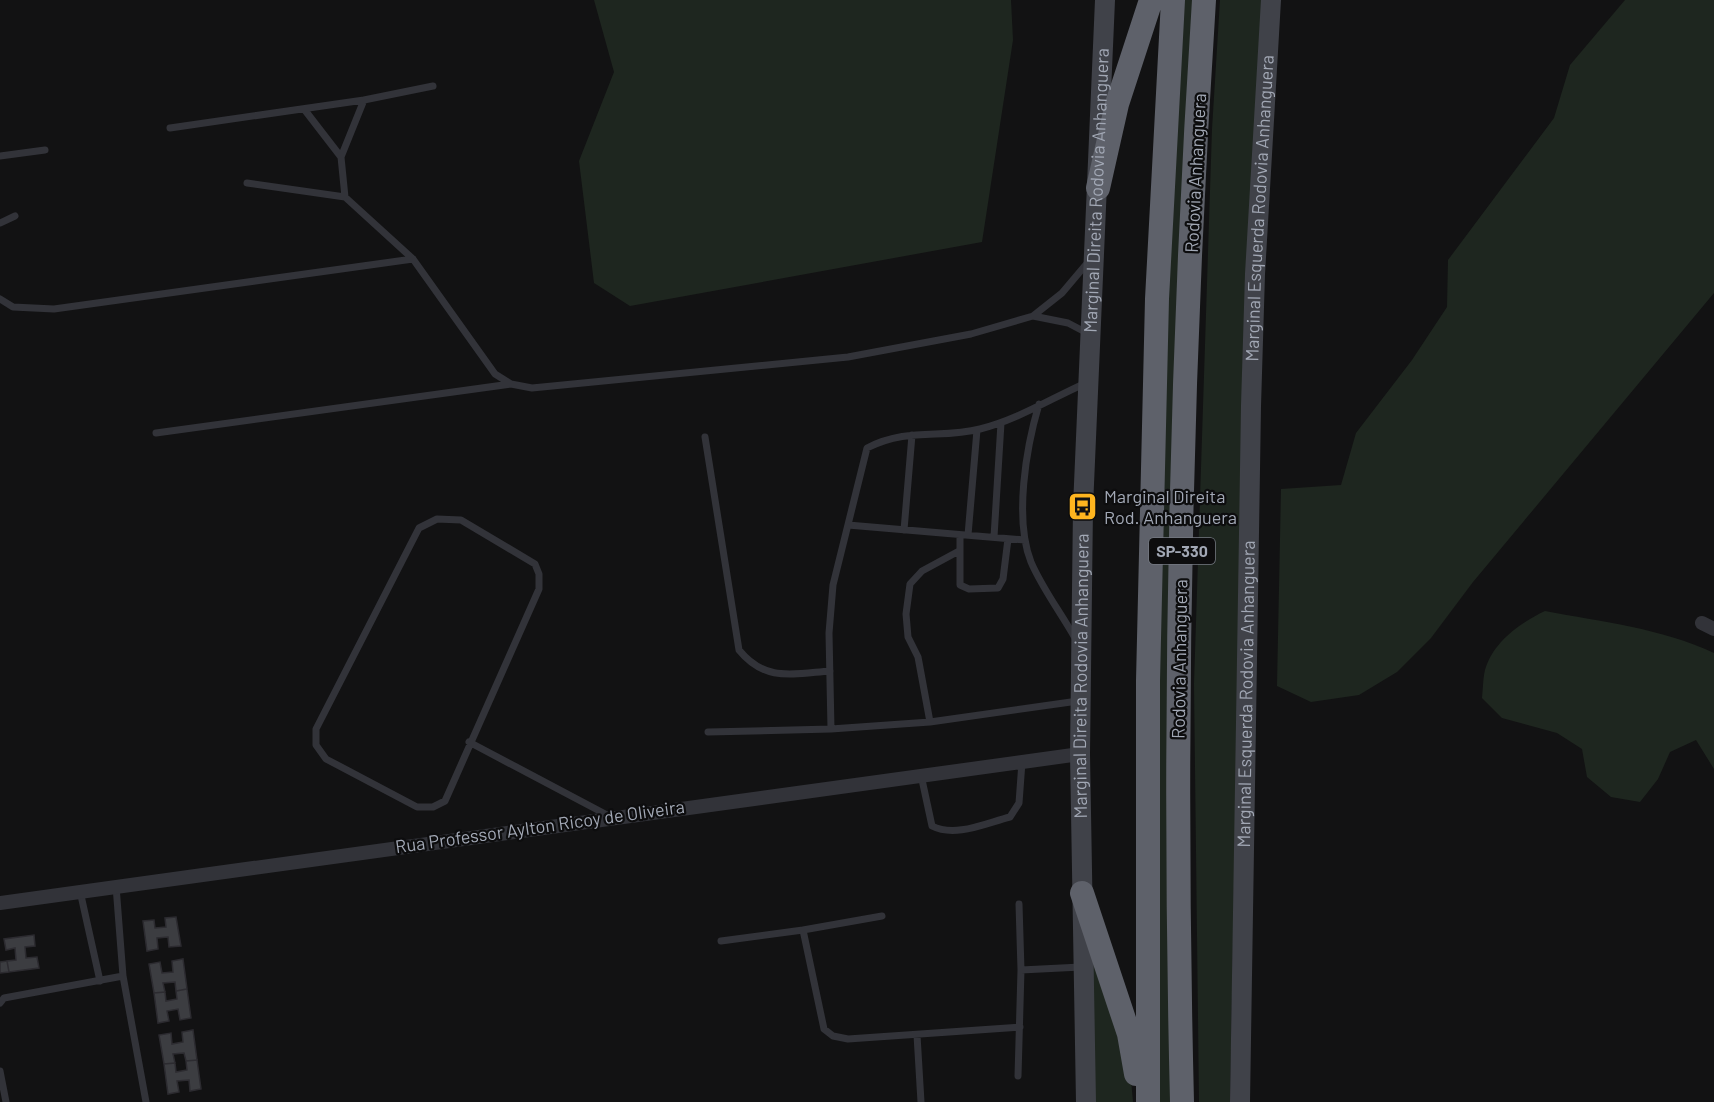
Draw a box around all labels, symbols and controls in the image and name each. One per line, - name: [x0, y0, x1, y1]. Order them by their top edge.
- street label: Marginal Direita Rodovia Anhanguera: [1079, 47, 1113, 333]
- street label: Marginal Esquerda Rodovia Anhanguera: [1240, 54, 1278, 362]
- street label: Rodovia Anhanguera: [1180, 93, 1210, 253]
- place label: Marginal Direita Rod. Anhanguera: [1104, 485, 1237, 528]
- bus stop icon: Marginal Direita Rod. Anhanguera: [1067, 491, 1099, 523]
- street label: Marginal Direita Rodovia Anhanguera: [1068, 533, 1093, 819]
- road number: SP-330: [1149, 538, 1215, 564]
- street label: Marginal Esquerda Rodovia Anhanguera: [1232, 540, 1259, 848]
- street label: Rodovia Anhanguera: [1167, 579, 1191, 739]
- street label: Rua Professor Aylton Ricoy de Oliveira: [394, 795, 686, 857]

